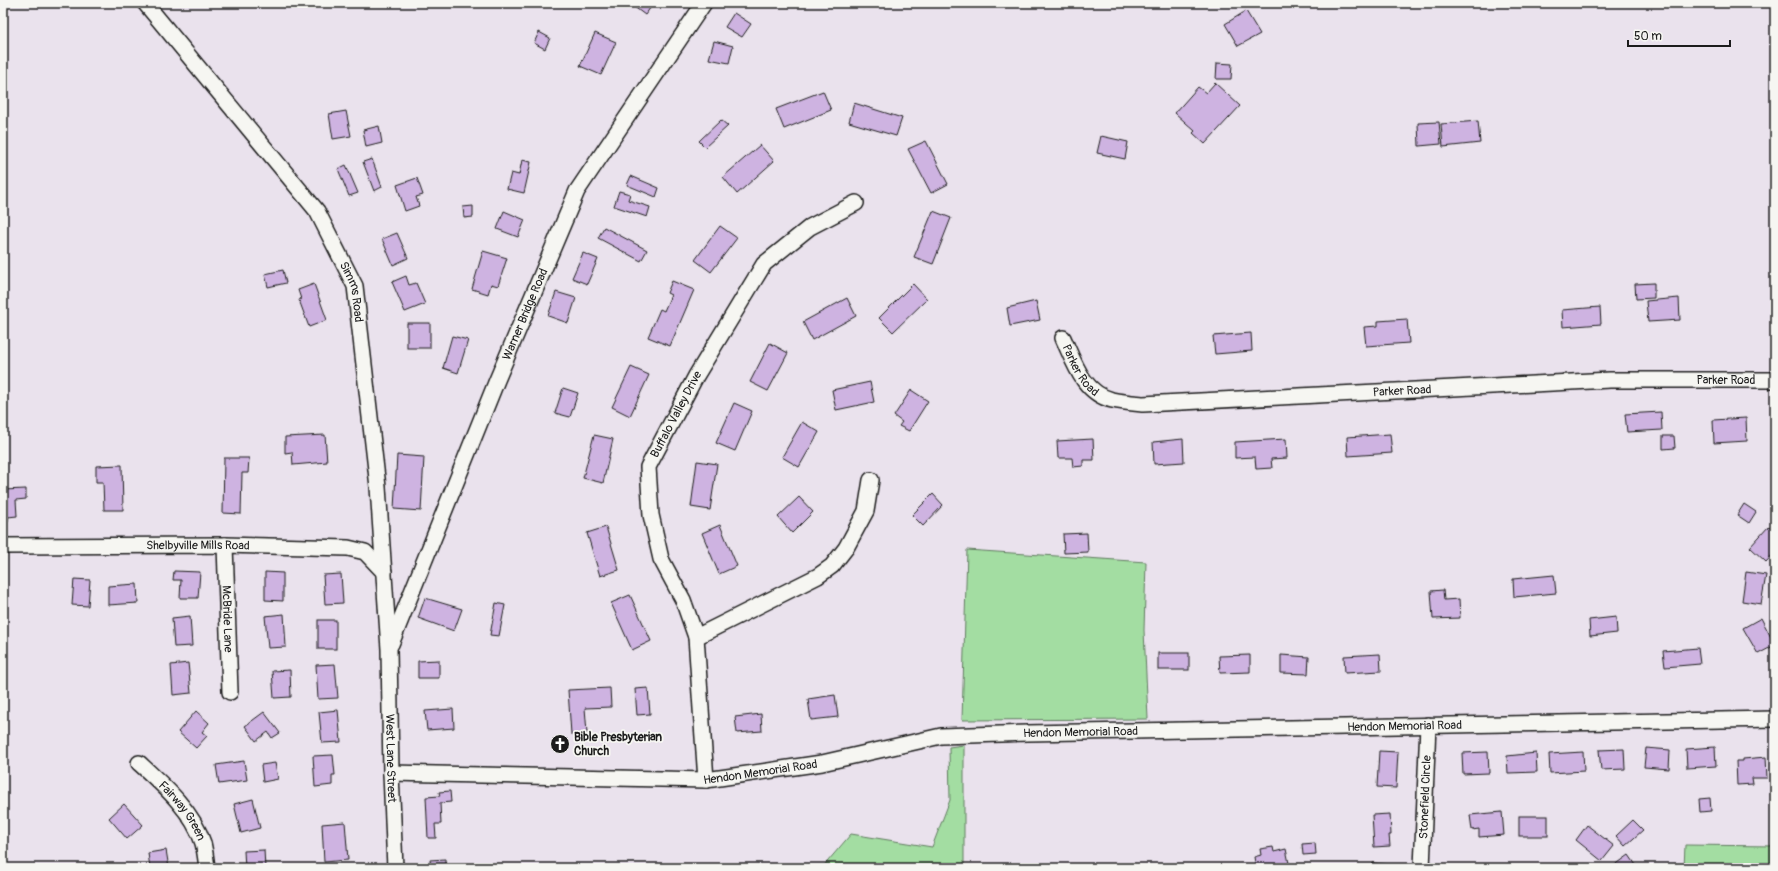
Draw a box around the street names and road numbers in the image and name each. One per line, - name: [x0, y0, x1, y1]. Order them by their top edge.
- street label: Simms Road: [336, 259, 367, 323]
- street label: Warner Bridge Road: [499, 266, 551, 362]
- street label: Parker Road: [1059, 342, 1102, 400]
- street label: Buffalo Valley Drive: [647, 368, 705, 460]
- street label: Parker Road: [1697, 373, 1755, 388]
- street label: Parker Road: [1372, 382, 1432, 400]
- street label: Shelbyville Mills Road: [146, 538, 250, 553]
- street label: McBride Lane: [219, 585, 236, 653]
- street label: West Lane Street: [383, 714, 400, 803]
- street label: Hendon Memorial Road: [1347, 717, 1462, 735]
- street label: Hendon Memorial Road: [1023, 723, 1138, 741]
- street label: Stonefield Circle: [1416, 755, 1434, 839]
- street label: Hendon Memorial Road: [702, 756, 818, 788]
- street label: Fairway Green: [156, 778, 209, 843]

